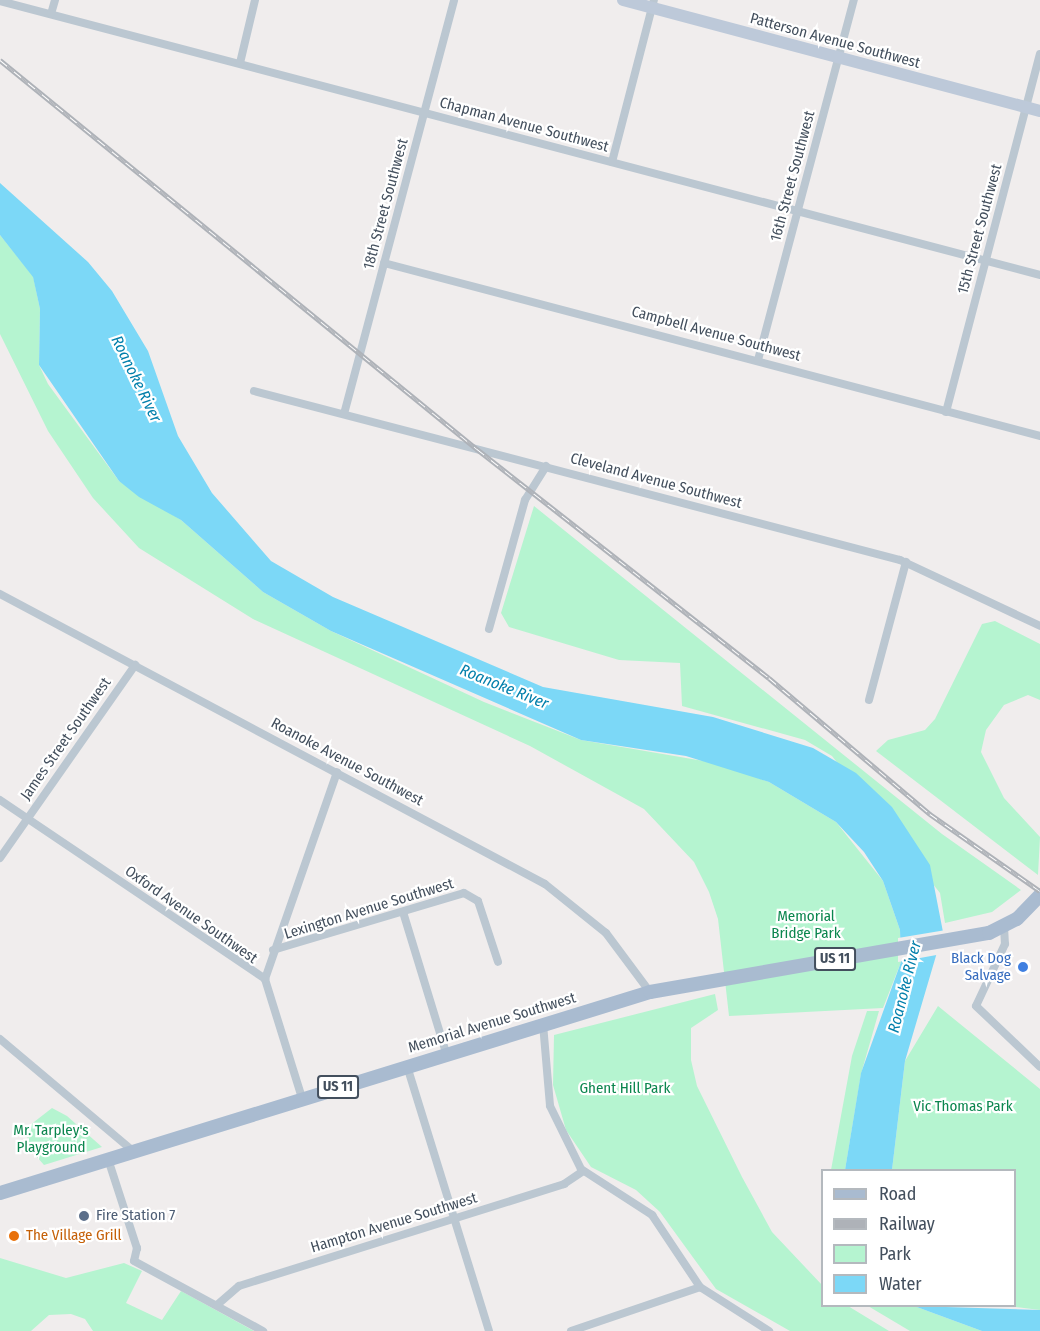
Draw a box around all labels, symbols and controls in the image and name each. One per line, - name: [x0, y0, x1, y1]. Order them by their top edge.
- street label: Patterson Avenue Southwest: [748, 10, 922, 72]
- street label: Chapman Avenue Southwest: [438, 94, 610, 156]
- street label: 16th Street Southwest: [767, 109, 819, 243]
- street label: 18th Street Southwest: [360, 137, 412, 271]
- street label: 15th Street Southwest: [954, 162, 1006, 296]
- street label: Campbell Avenue Southwest: [629, 303, 803, 365]
- water label: Roanoke River: [107, 333, 165, 425]
- street label: Cleveland Avenue Southwest: [568, 449, 744, 513]
- water label: Roanoke River: [457, 661, 551, 713]
- street label: James Street Southwest: [17, 674, 115, 804]
- street label: Roanoke Avenue Southwest: [268, 714, 426, 810]
- street label: Oxford Avenue Southwest: [121, 862, 261, 968]
- street label: Lexington Avenue Southwest: [282, 875, 456, 943]
- park label: Memorial Bridge Park: [771, 907, 841, 942]
- water label: Roanoke River: [884, 939, 926, 1035]
- road number: US 11: [814, 948, 856, 970]
- place label: Black Dog Salvage: [951, 949, 1011, 984]
- marker: Black Dog Salvage: [1016, 960, 1030, 974]
- street label: Memorial Avenue Southwest: [406, 989, 578, 1057]
- road number: US 11: [317, 1076, 359, 1098]
- park label: Ghent Hill Park: [579, 1080, 671, 1098]
- park label: Vic Thomas Park: [913, 1098, 1013, 1116]
- park label: Mr. Tarpley's Playground: [13, 1121, 89, 1156]
- legend: [821, 1169, 1016, 1307]
- text: Road: [879, 1183, 916, 1205]
- street label: Hampton Avenue Southwest: [309, 1189, 479, 1257]
- place label: Fire Station 7: [96, 1207, 175, 1225]
- marker: Fire Station 7: [77, 1209, 91, 1223]
- text: Railway: [879, 1213, 935, 1235]
- place label: The Village Grill: [26, 1227, 122, 1245]
- marker: The Village Grill: [7, 1229, 21, 1243]
- text: Park: [879, 1243, 911, 1265]
- text: Water: [879, 1273, 922, 1295]

